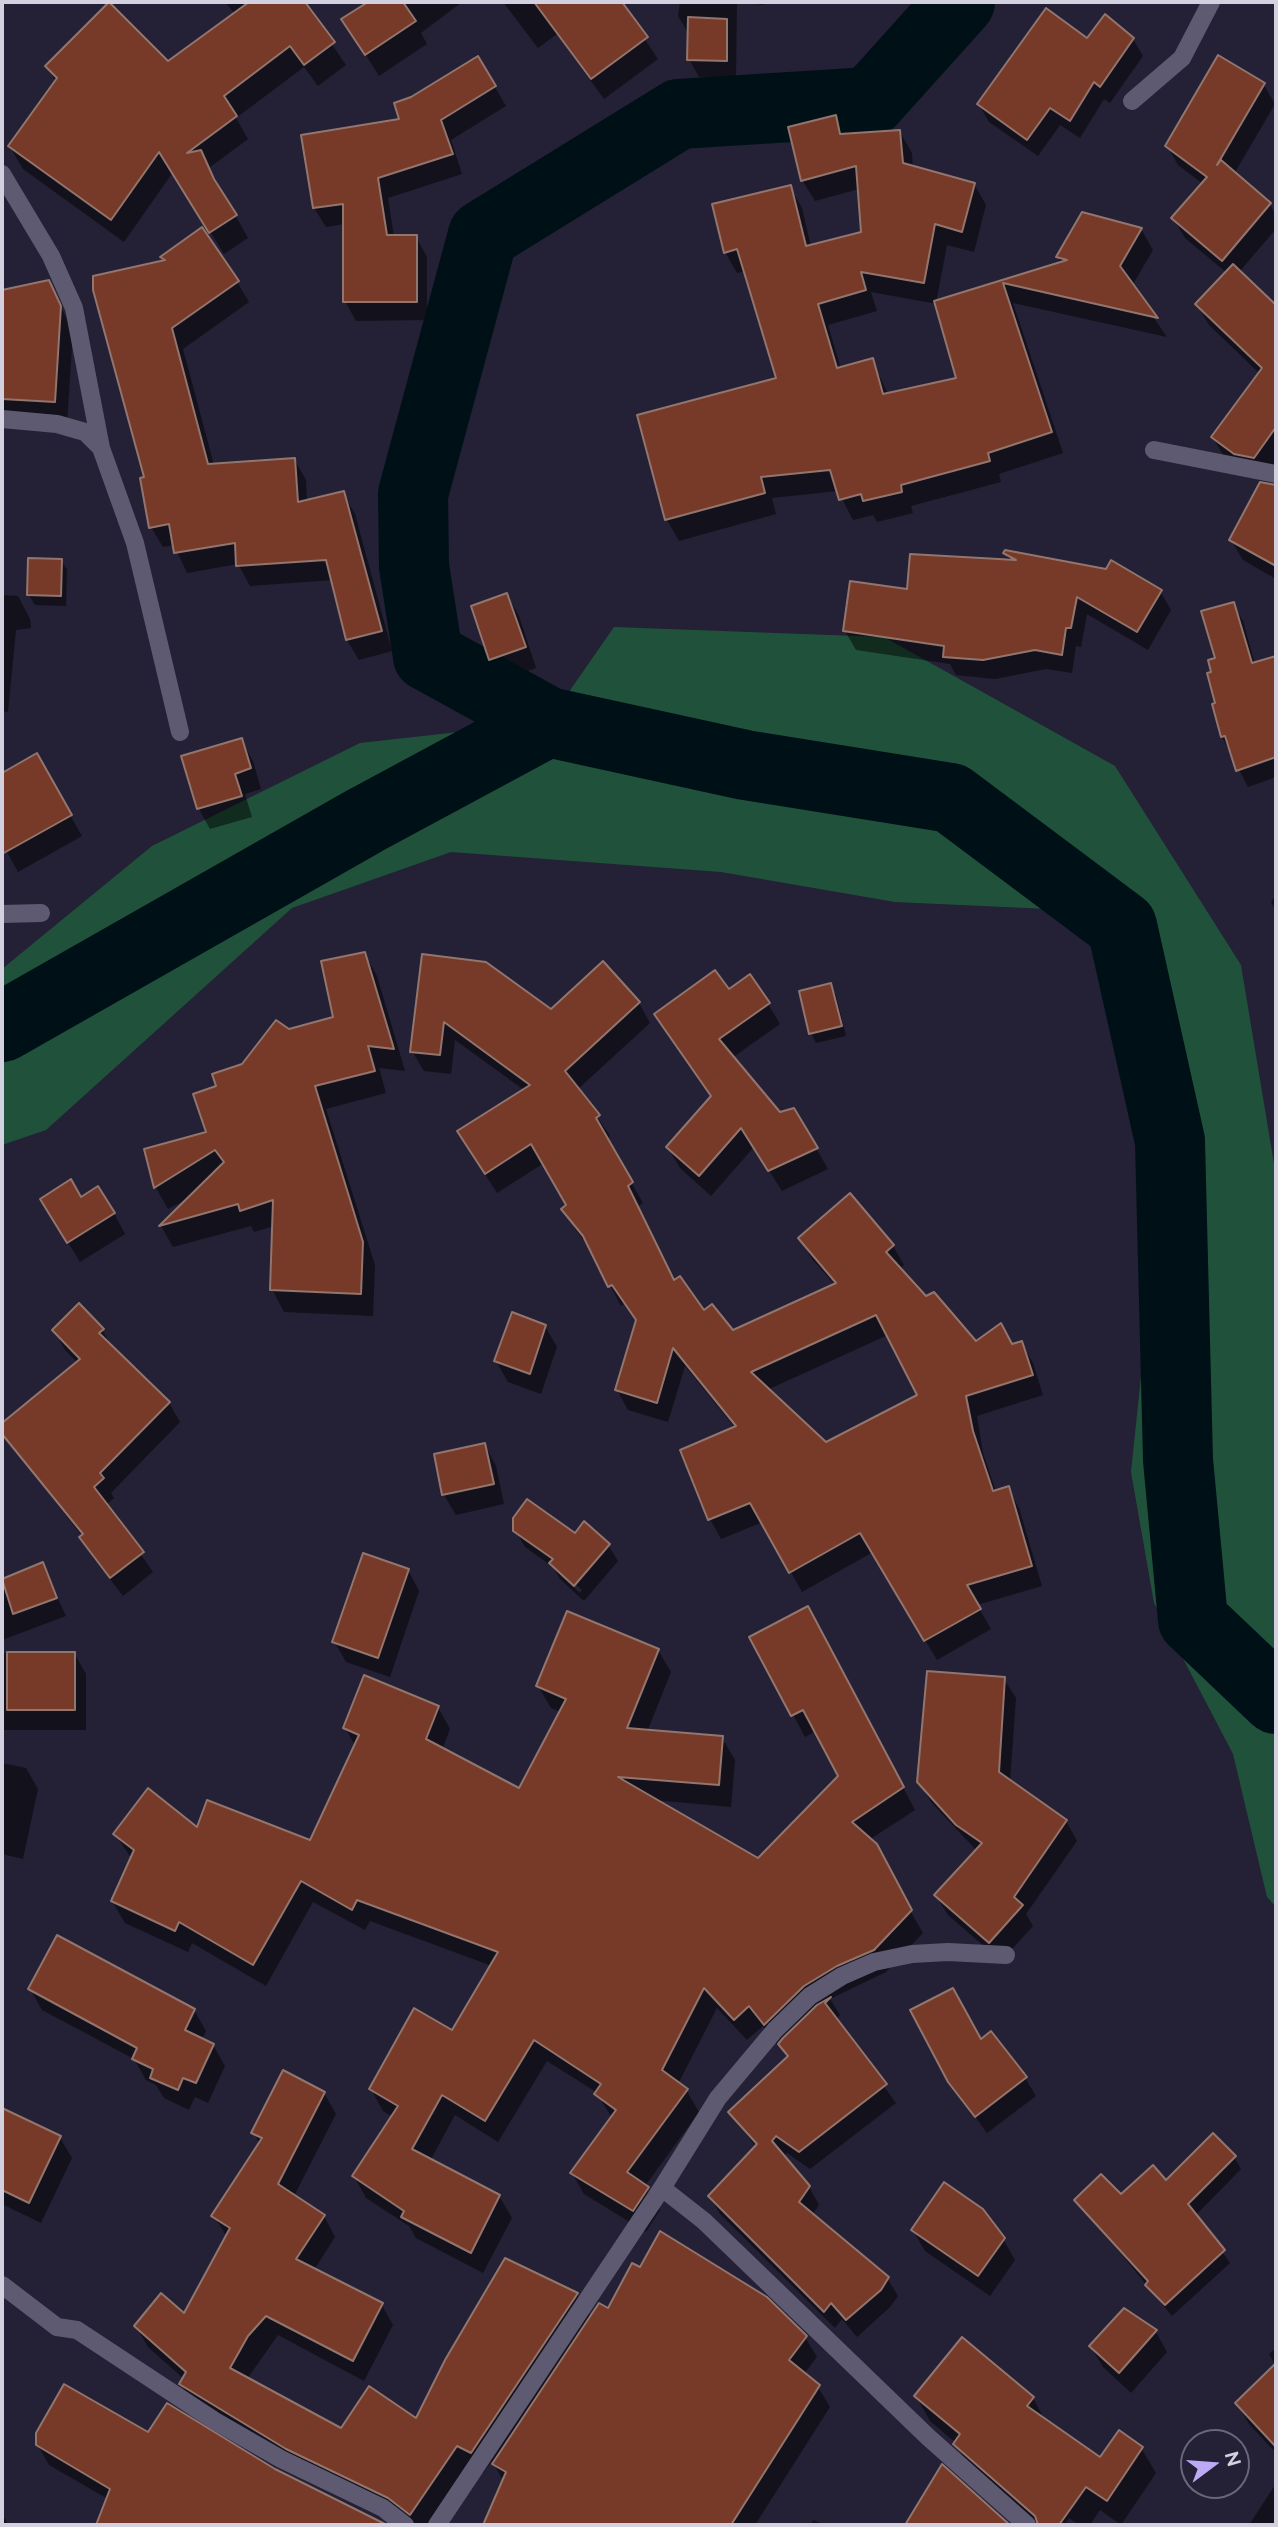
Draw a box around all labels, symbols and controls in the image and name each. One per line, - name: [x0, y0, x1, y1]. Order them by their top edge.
- north arrow: [1180, 2429, 1250, 2499]
- text: N: [1221, 2449, 1246, 2469]

